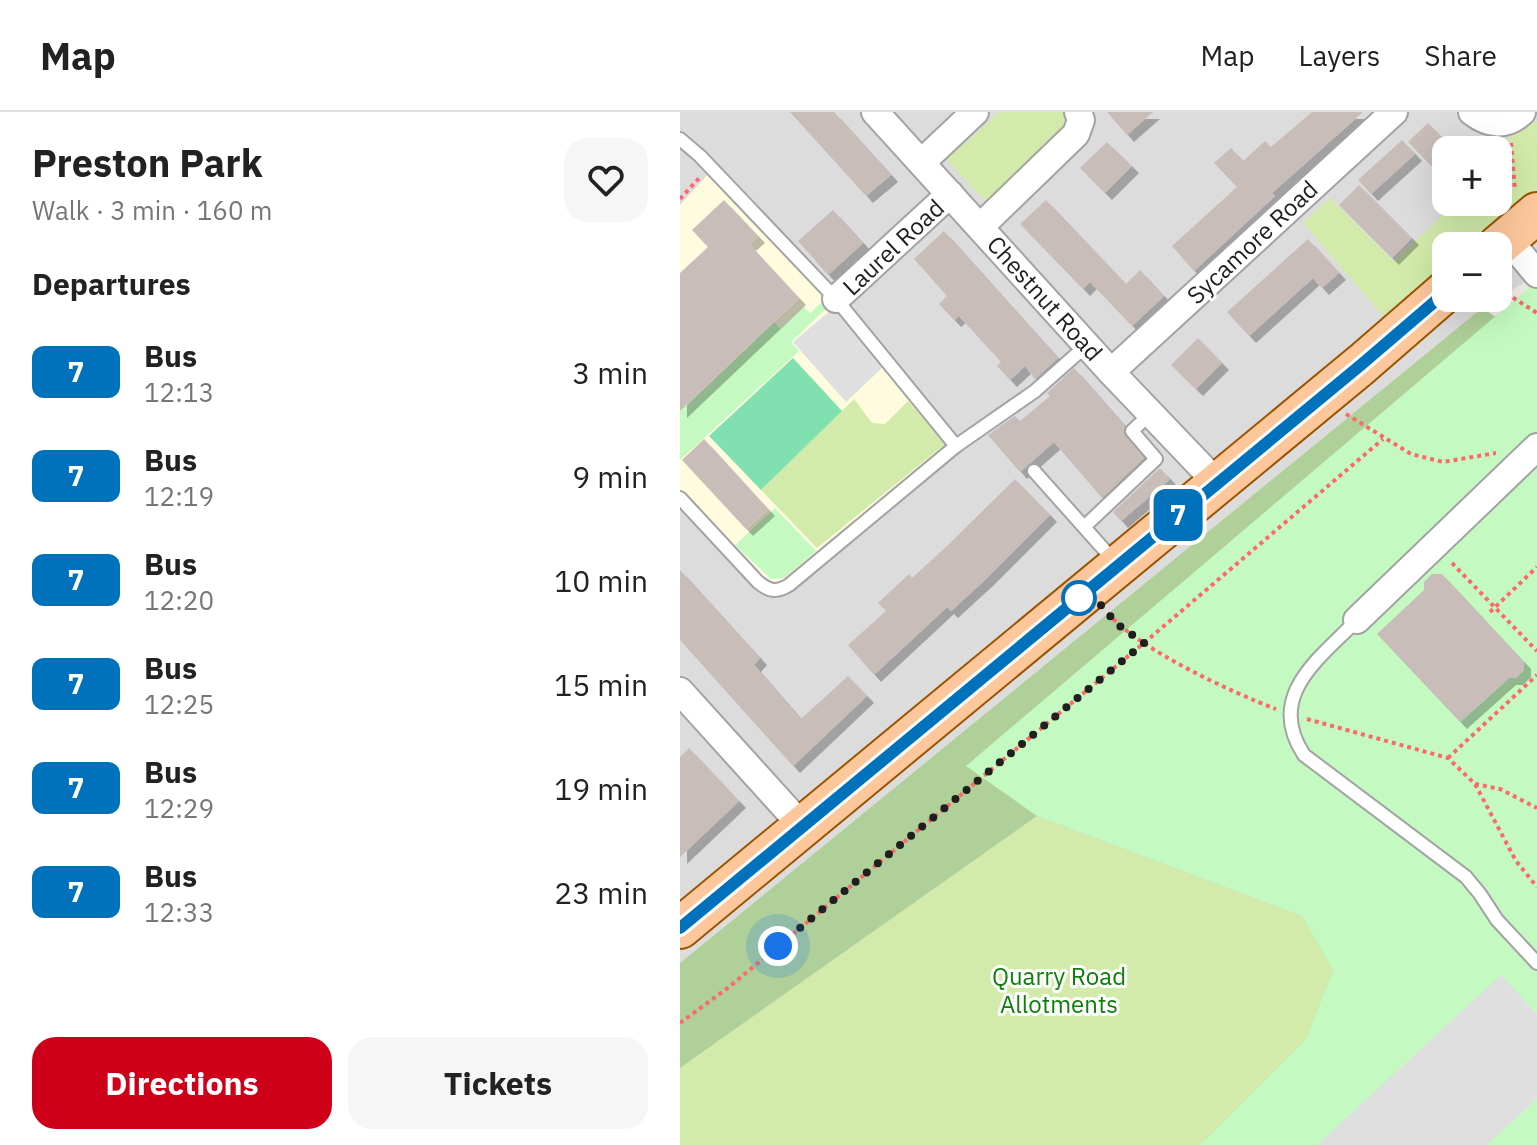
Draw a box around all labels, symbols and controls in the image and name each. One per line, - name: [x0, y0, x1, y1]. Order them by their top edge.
- text: Map: [40, 31, 116, 80]
- text: Map: [1200, 37, 1254, 74]
- text: Layers: [1298, 37, 1380, 74]
- text: Share: [1424, 37, 1497, 74]
- map controls: [1432, 136, 1512, 312]
- button: +: [1432, 136, 1512, 216]
- text: Preston Park: [32, 138, 263, 187]
- button: heart: [564, 138, 648, 222]
- street label: Sycamore Road: [1180, 173, 1324, 311]
- street label: Laurel Road: [835, 192, 951, 302]
- text: Walk · 3 min · 160 m: [32, 193, 272, 227]
- street label: Chestnut Road: [980, 229, 1110, 367]
- button: −: [1432, 232, 1512, 312]
- text: Departures: [32, 264, 191, 303]
- text: Bus: [144, 336, 197, 375]
- text: 7: [68, 353, 84, 390]
- text: 3 min: [572, 353, 648, 392]
- text: 12:13: [144, 375, 214, 409]
- text: Bus: [144, 440, 197, 479]
- text: 7: [68, 457, 84, 494]
- text: 9 min: [572, 457, 648, 496]
- text: 12:19: [144, 479, 214, 513]
- line badge: 7: [1152, 489, 1204, 541]
- text: 7: [1170, 496, 1186, 533]
- text: Bus: [144, 544, 197, 583]
- text: 7: [68, 561, 84, 598]
- text: 10 min: [554, 561, 648, 600]
- unlabelled marker: [1062, 581, 1096, 615]
- text: 12:20: [144, 583, 214, 617]
- text: Bus: [144, 648, 197, 687]
- text: 7: [68, 665, 84, 702]
- text: 15 min: [554, 665, 648, 704]
- text: 12:25: [144, 687, 214, 721]
- text: Bus: [144, 752, 197, 791]
- text: 7: [68, 769, 84, 806]
- text: 19 min: [554, 769, 648, 808]
- text: 12:29: [144, 791, 214, 825]
- text: Bus: [144, 856, 197, 895]
- text: 7: [68, 873, 84, 910]
- text: 23 min: [554, 873, 648, 912]
- text: 12:33: [144, 895, 214, 929]
- your location: [758, 926, 798, 966]
- park label: Quarry Road Allotments: [992, 960, 1126, 1020]
- button: Directions: [32, 1037, 332, 1129]
- button: Tickets: [348, 1037, 648, 1129]

